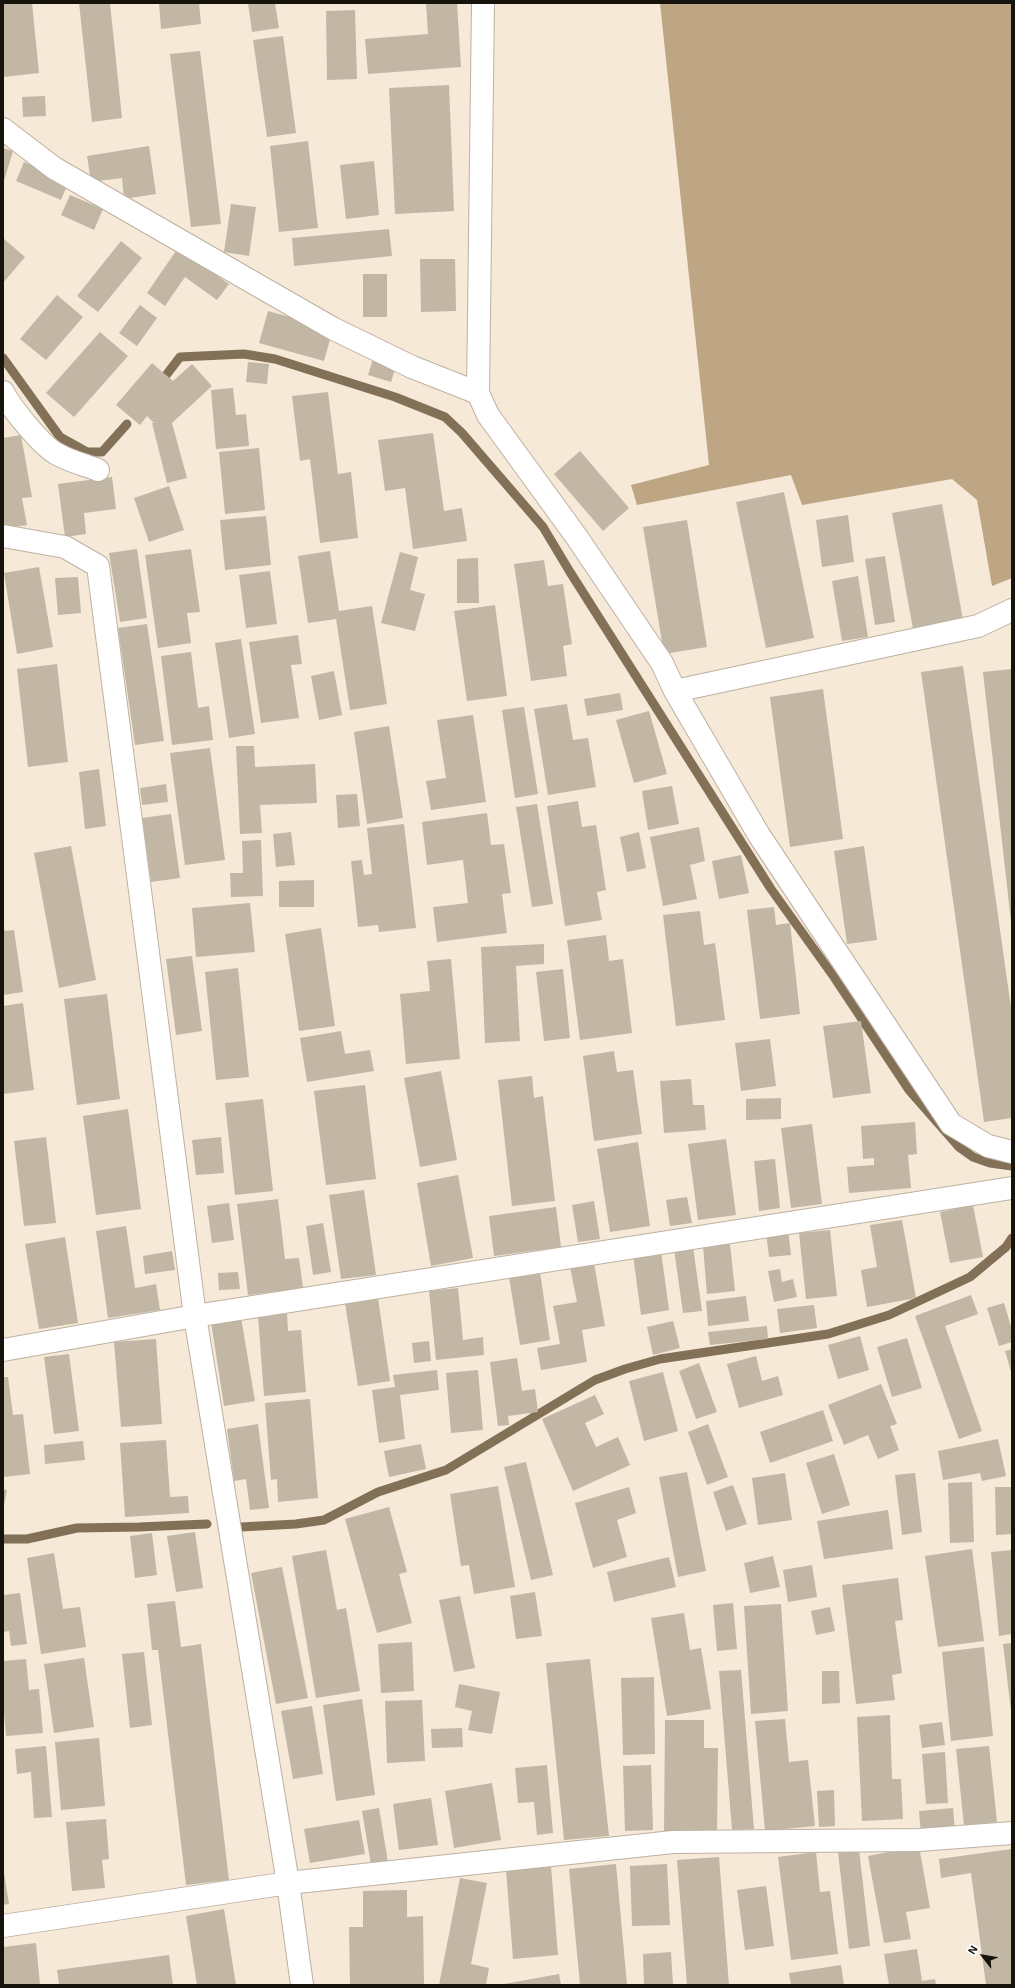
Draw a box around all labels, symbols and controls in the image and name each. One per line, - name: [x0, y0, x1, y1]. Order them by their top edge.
- north arrow: [963, 1936, 1003, 1976]
- text: N: [966, 1943, 980, 1956]

